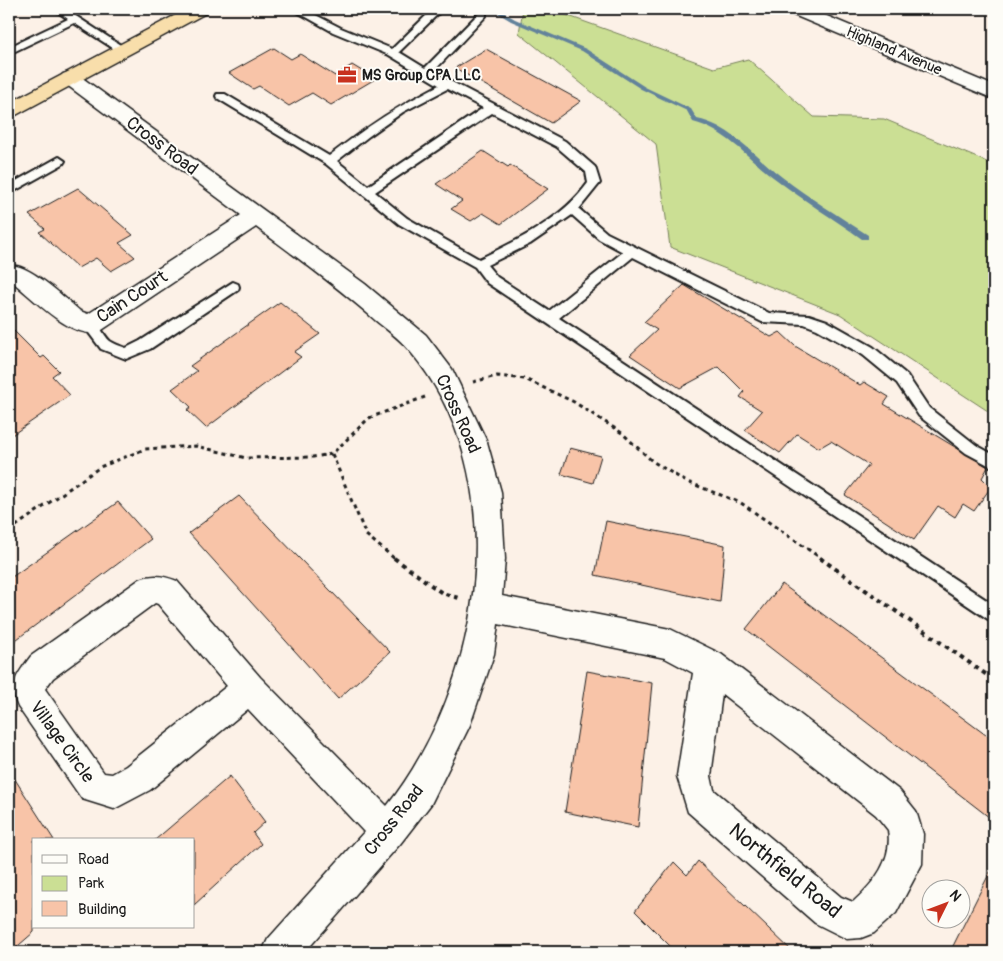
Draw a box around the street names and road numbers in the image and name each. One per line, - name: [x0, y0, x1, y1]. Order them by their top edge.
- street label: Highland Avenue: [843, 22, 945, 80]
- street label: Cross Road: [121, 112, 203, 180]
- street label: Cain Court: [92, 265, 172, 328]
- street label: Cross Road: [430, 371, 486, 457]
- street label: Village Circle: [25, 696, 100, 788]
- street label: Cross Road: [359, 780, 429, 860]
- street label: Northfield Road: [723, 817, 847, 925]

